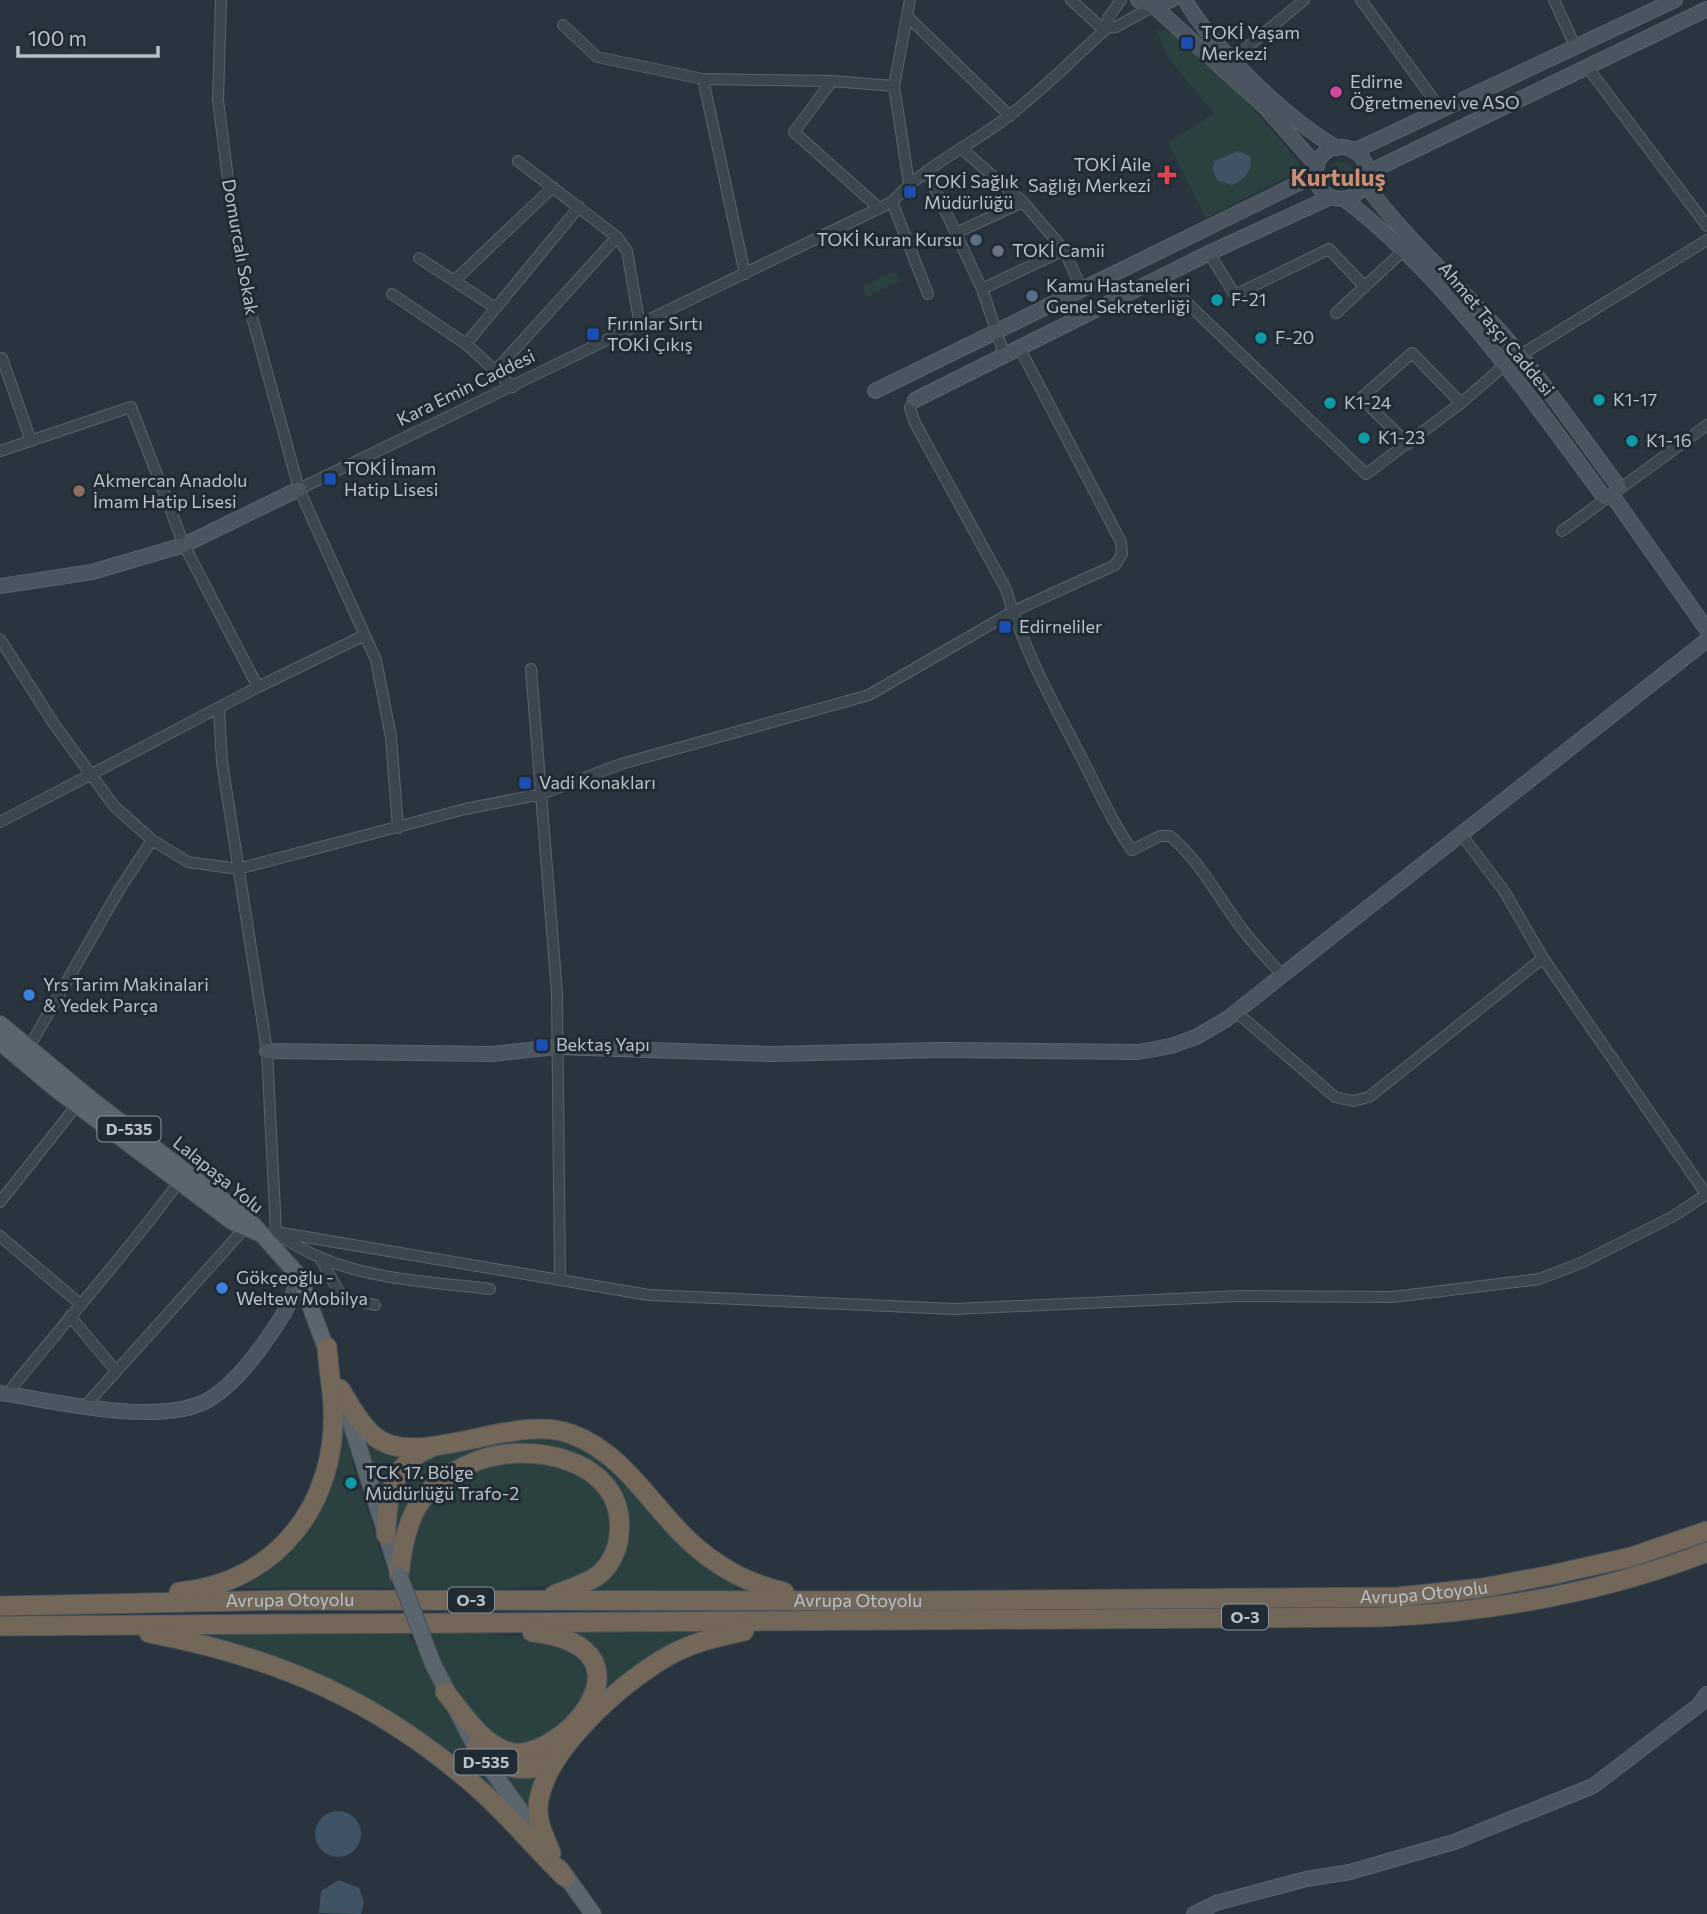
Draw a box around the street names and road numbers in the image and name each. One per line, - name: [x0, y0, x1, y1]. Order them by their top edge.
- street label: Domurcalı Sokak: [218, 177, 264, 317]
- street label: Ahmet Taşçı Caddesi: [1434, 257, 1559, 400]
- street label: Kara Emin Caddesi: [393, 344, 538, 430]
- road number: D-535: [97, 1116, 160, 1142]
- street label: Lalapaşa Yolu: [169, 1131, 268, 1217]
- street label: Avrupa Otoyolu: [1360, 1575, 1489, 1607]
- street label: Avrupa Otoyolu: [225, 1588, 354, 1611]
- road number: O-3: [448, 1588, 494, 1612]
- street label: Avrupa Otoyolu: [794, 1589, 922, 1611]
- road number: O-3: [1222, 1604, 1268, 1630]
- road number: D-535: [454, 1750, 518, 1774]

